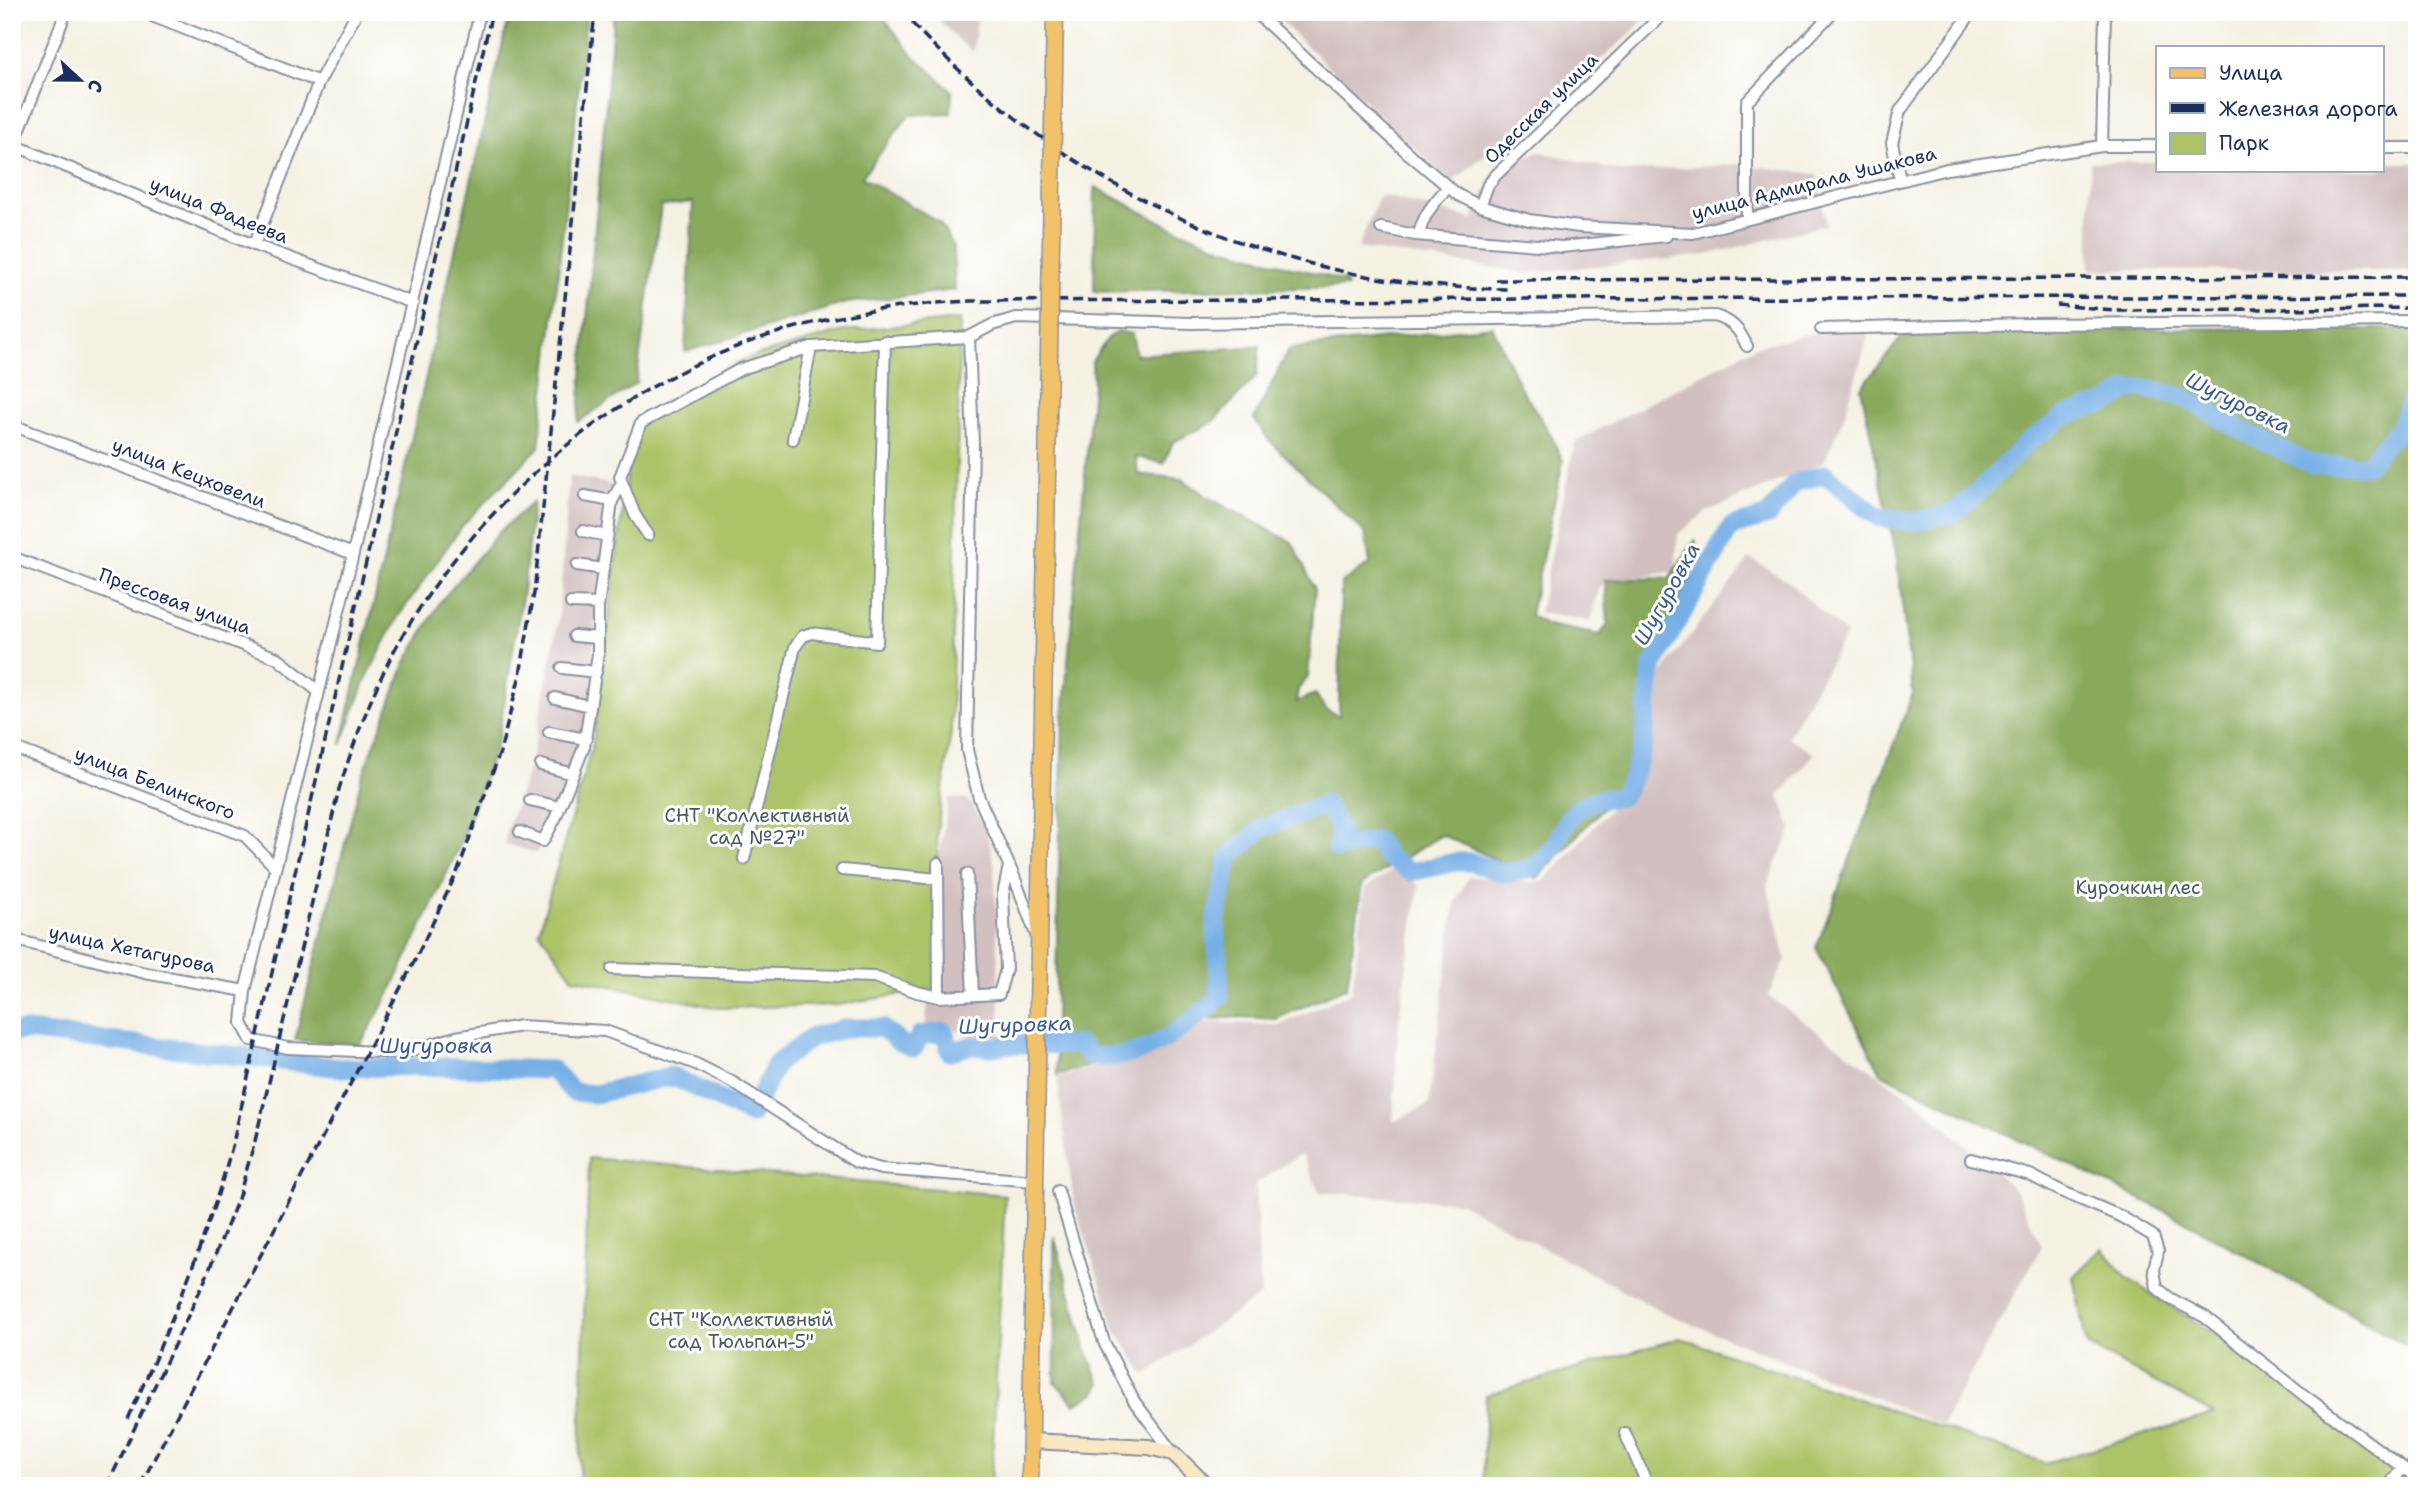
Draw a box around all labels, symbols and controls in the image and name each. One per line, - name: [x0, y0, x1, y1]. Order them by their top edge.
- north arrow: [46, 46, 116, 116]
- legend: [2156, 46, 2384, 172]
- street label: Одесская улица: [1479, 47, 1604, 169]
- text: Улица: [2219, 59, 2282, 87]
- text: С: [82, 76, 109, 96]
- text: Железная дорога: [2219, 95, 2398, 123]
- text: Парк: [2219, 129, 2269, 157]
- street label: улица Адмирала Ушакова: [1689, 140, 1939, 226]
- street label: улица Фадеева: [146, 171, 292, 249]
- water label: Шугуровка: [2181, 366, 2295, 440]
- street label: улица Кецховели: [109, 432, 269, 514]
- water label: Шугуровка: [1627, 538, 1707, 650]
- street label: Прессовая улица: [96, 562, 255, 640]
- street label: улица Белинского: [71, 741, 239, 825]
- park label: СНТ "Коллективный сад №27": [665, 803, 850, 850]
- park label: Курочкин лес: [2075, 875, 2201, 900]
- street label: улица Хетагурова: [46, 919, 218, 979]
- water label: Шугуровка: [958, 1009, 1072, 1041]
- water label: Шугуровка: [379, 1032, 493, 1060]
- park label: СНТ "Коллективный сад Тюльпан-5": [649, 1307, 834, 1354]

